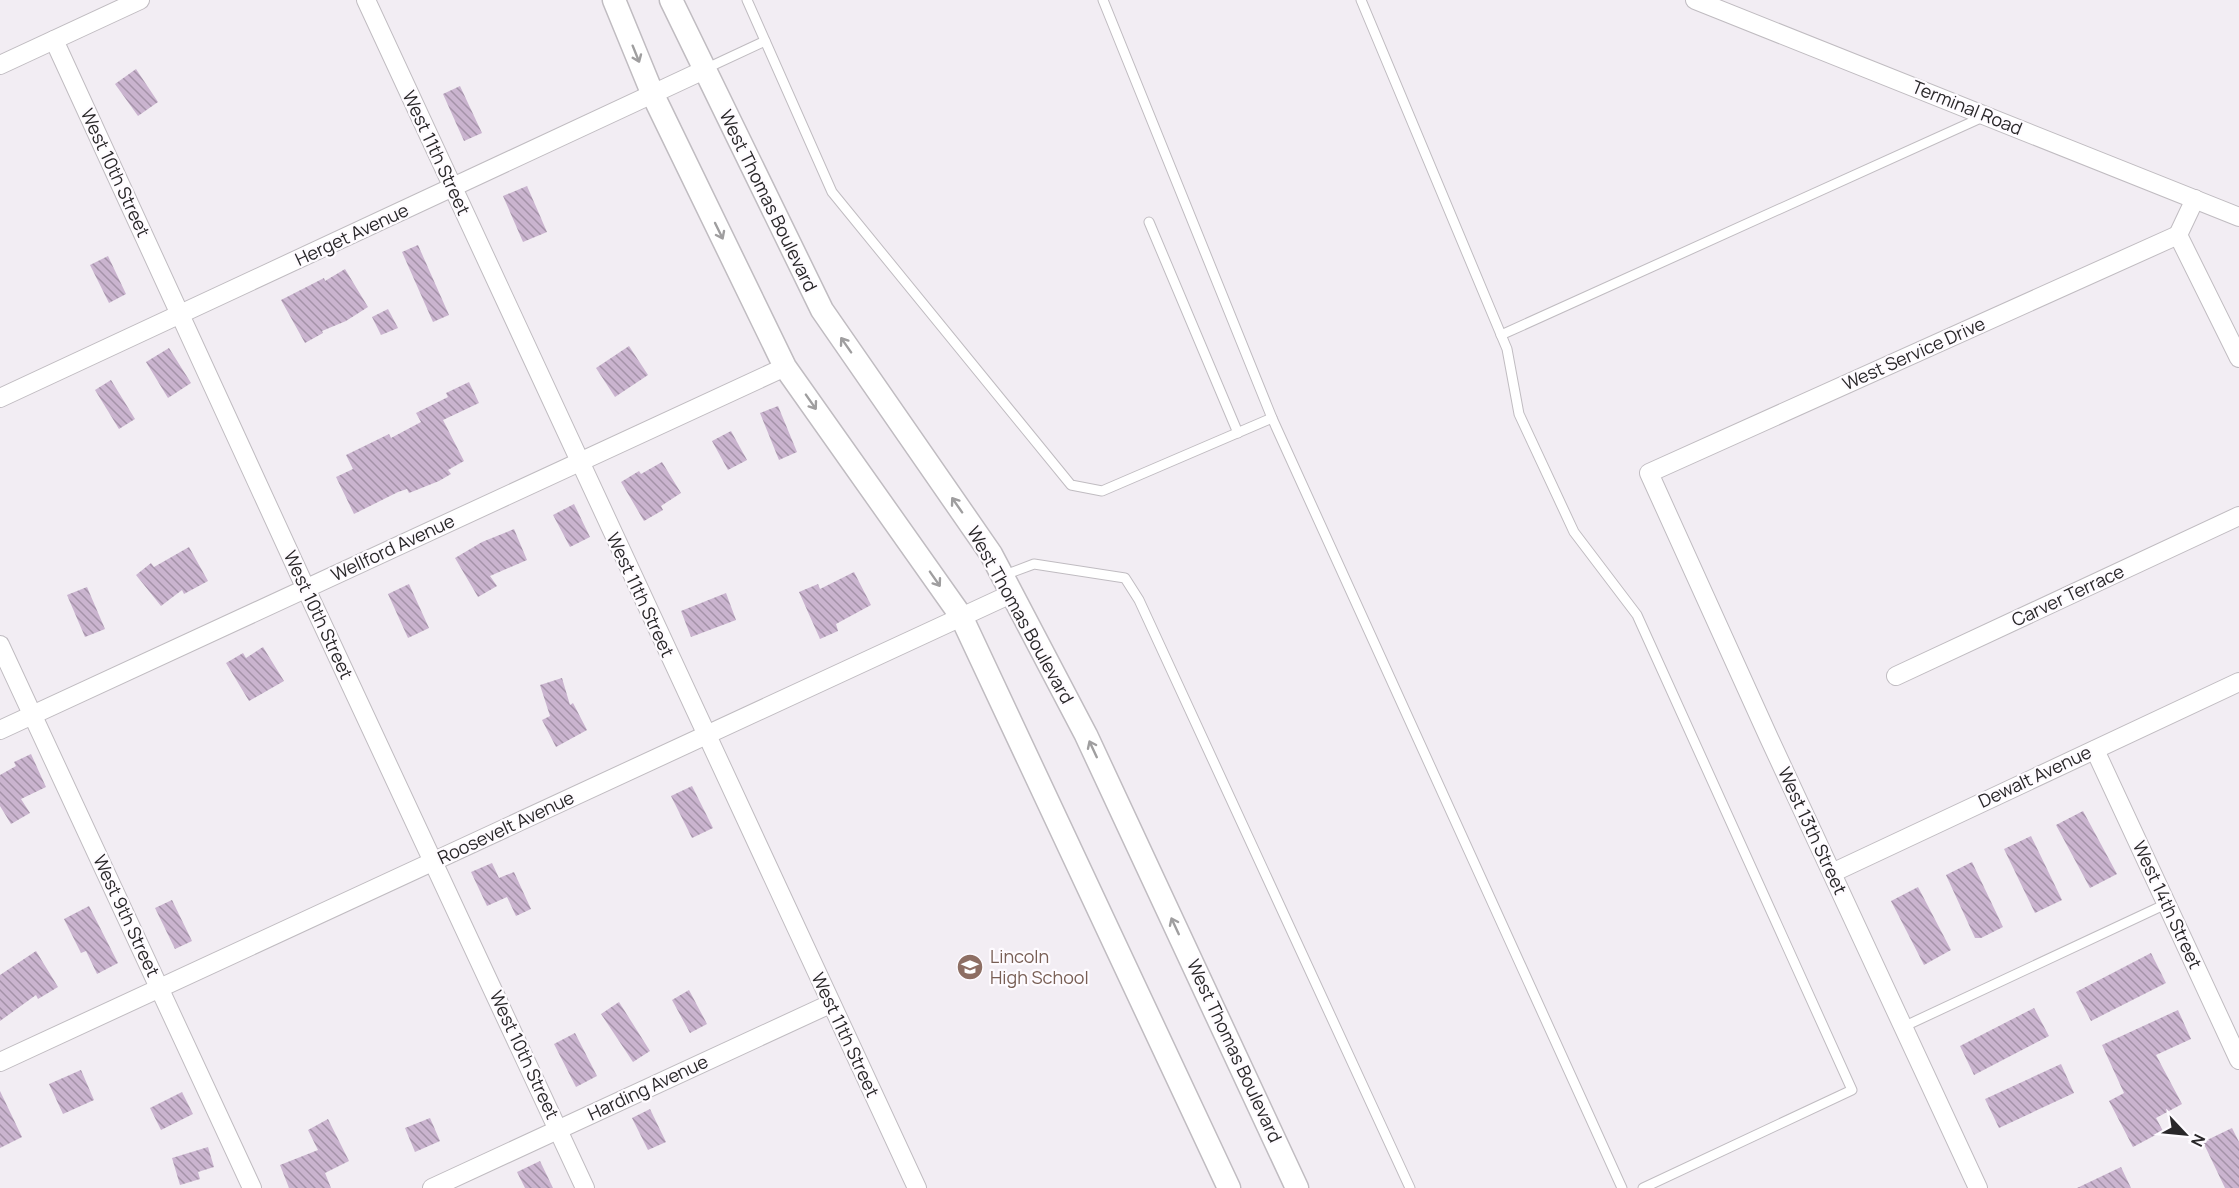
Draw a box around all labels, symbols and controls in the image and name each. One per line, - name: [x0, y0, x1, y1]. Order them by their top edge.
- one-way arrow: [631, 45, 642, 63]
- street label: Terminal Road: [1909, 74, 2026, 140]
- street label: West 11th Street: [398, 86, 476, 219]
- street label: West 10th Street: [76, 105, 156, 241]
- street label: West Thomas Boulevard: [714, 106, 823, 295]
- street label: Herget Avenue: [291, 197, 412, 271]
- one-way arrow: [714, 221, 725, 239]
- street label: West Service Drive: [1838, 311, 1989, 395]
- one-way arrow: [840, 337, 852, 353]
- one-way arrow: [804, 394, 817, 410]
- one-way arrow: [951, 498, 963, 514]
- street label: Wellford Avenue: [327, 508, 458, 586]
- street label: West Thomas Boulevard: [962, 522, 1080, 707]
- street label: West 11th Street: [602, 528, 680, 661]
- street label: West 10th Street: [279, 547, 359, 683]
- street label: Carver Terrace: [2007, 559, 2128, 632]
- one-way arrow: [929, 570, 941, 586]
- street label: Dewalt Avenue: [1974, 739, 2095, 813]
- one-way arrow: [1086, 740, 1098, 758]
- street label: West 13th Street: [1773, 763, 1853, 898]
- street label: Roosevelt Avenue: [433, 785, 578, 869]
- street label: West 14th Street: [2128, 837, 2208, 972]
- street label: West 9th Street: [88, 851, 166, 981]
- one-way arrow: [1169, 917, 1180, 935]
- place label: Lincoln High School: [990, 944, 1089, 989]
- school or university icon: Lincoln High School: [955, 952, 985, 982]
- street label: West Thomas Boulevard: [1182, 955, 1288, 1146]
- street label: West 11th Street: [807, 968, 885, 1101]
- street label: West 10th Street: [485, 987, 565, 1123]
- street label: Harding Avenue: [584, 1049, 712, 1125]
- north arrow: [2155, 1104, 2215, 1164]
- text: N: [2186, 1131, 2211, 1151]

